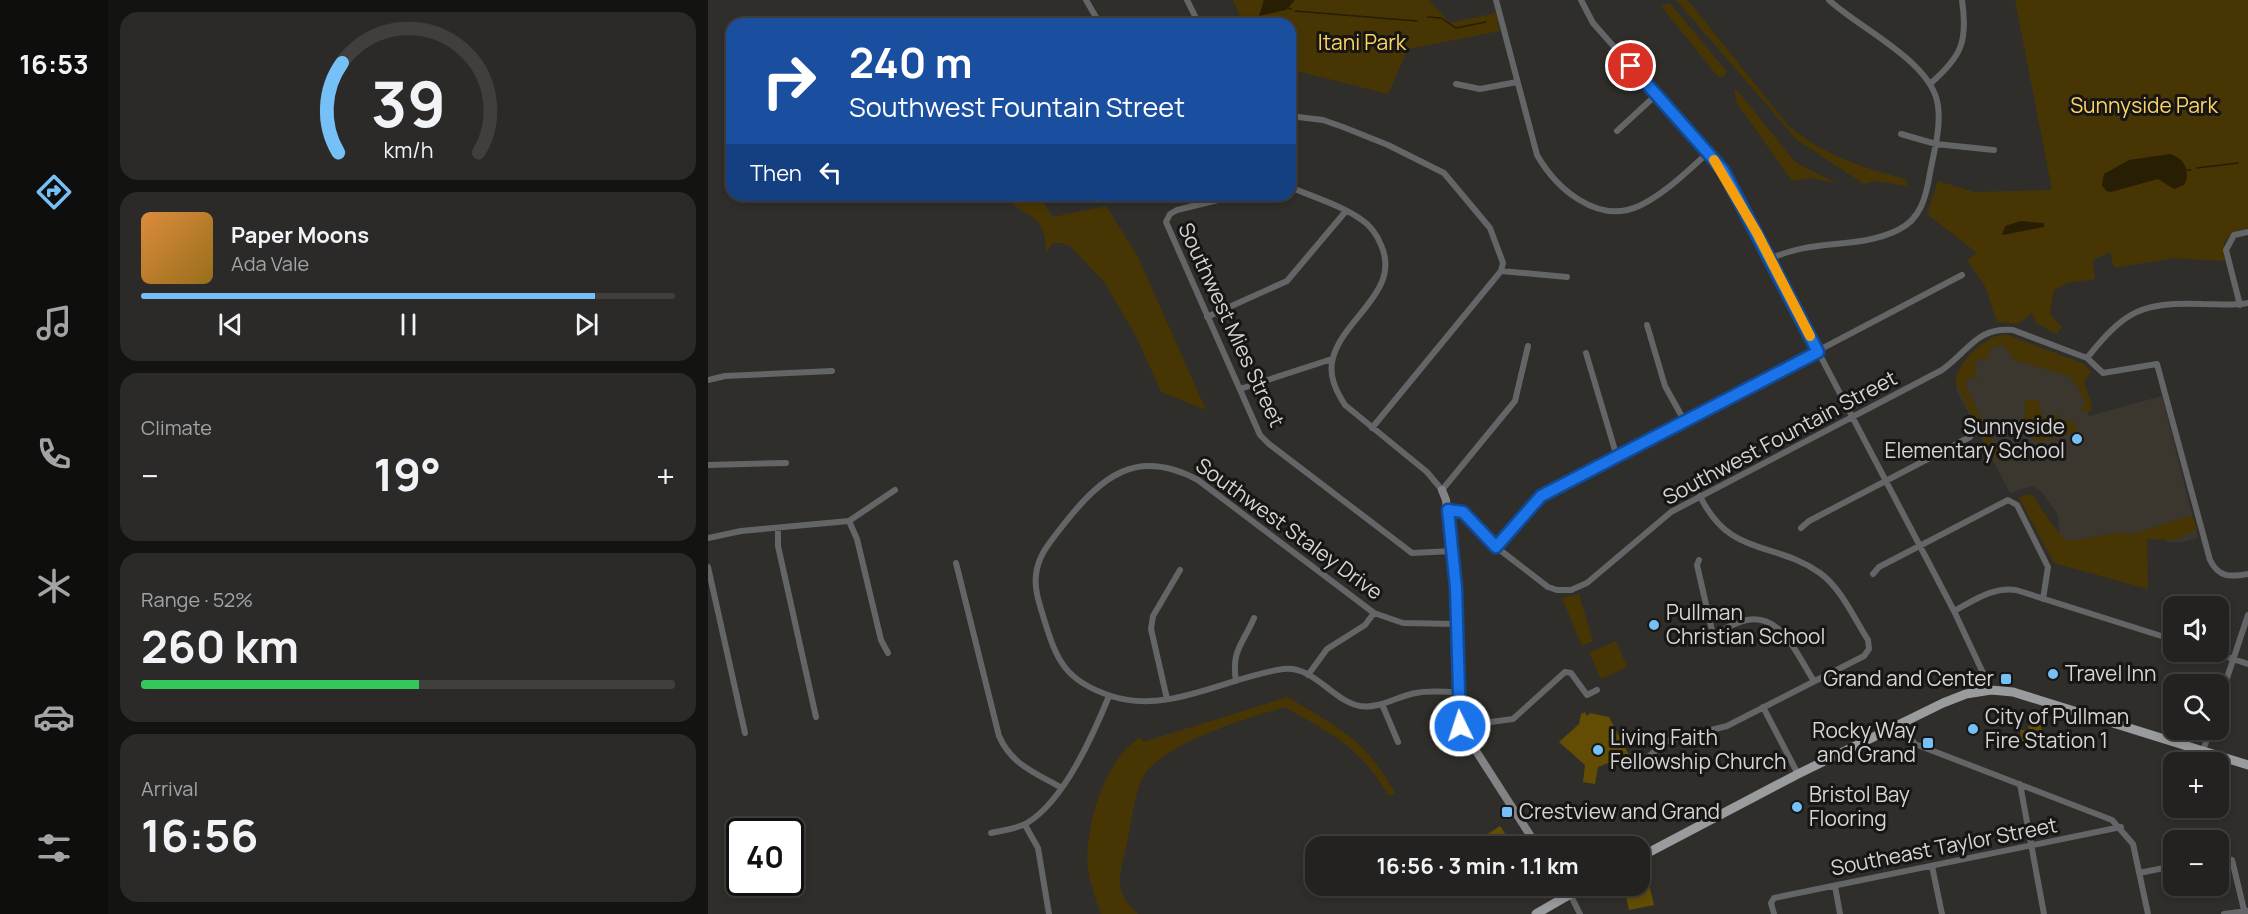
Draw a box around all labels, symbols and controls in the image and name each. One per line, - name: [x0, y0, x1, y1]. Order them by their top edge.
- park label: Itani Park: [1318, 28, 1407, 56]
- text: 240 m: [849, 33, 973, 91]
- pin: [1605, 40, 1656, 91]
- icon: right: [750, 42, 828, 120]
- text: 16:53: [19, 45, 89, 82]
- icon: arrive: [1614, 49, 1647, 82]
- text: 39: [370, 60, 446, 146]
- text: Southwest Fountain Street: [849, 88, 1185, 125]
- park label: Sunnyside Park: [2070, 91, 2218, 119]
- text: km/h: [383, 136, 433, 165]
- icon: left: [814, 156, 847, 189]
- text: Then: [750, 158, 802, 188]
- icon: directions: [33, 171, 75, 213]
- street label: Southwest Mies Street: [1172, 218, 1292, 431]
- text: Paper Moons: [231, 220, 369, 250]
- text: Ada Vale: [231, 250, 309, 277]
- icon: music: [33, 302, 75, 344]
- icon: previous: [214, 308, 247, 341]
- icon: pause: [392, 308, 425, 341]
- icon: next: [570, 308, 603, 341]
- street label: Southwest Fountain Street: [1658, 363, 1901, 511]
- place label: Sunnyside Elementary School: [1884, 412, 2065, 464]
- text: Climate: [141, 414, 212, 441]
- marker: Sunnyside Elementary School: [2070, 432, 2084, 446]
- icon: phone: [33, 433, 75, 475]
- text: 19°: [373, 443, 441, 505]
- street label: Southwest Staley Drive: [1190, 451, 1389, 606]
- text: −: [141, 453, 159, 498]
- text: +: [656, 453, 675, 498]
- icon: climate: [33, 565, 75, 607]
- text: Range · 52%: [141, 586, 253, 613]
- map controls: [2163, 596, 2229, 896]
- button: sound: [2163, 596, 2229, 662]
- place label: Pullman Christian School: [1666, 598, 1825, 650]
- text: 260 km: [141, 615, 299, 677]
- marker: Pullman Christian School: [1647, 618, 1661, 632]
- place label: Travel Inn: [2065, 659, 2156, 687]
- place label: Grand and Center: [1823, 664, 1994, 692]
- marker: Travel Inn: [2046, 667, 2060, 681]
- marker: Grand and Center: [1999, 672, 2013, 686]
- button: search: [2163, 674, 2229, 740]
- position arrow: [1428, 694, 1492, 758]
- icon: car: [33, 696, 75, 738]
- place label: City of Pullman Fire Station 1: [1985, 702, 2129, 754]
- place label: Rocky Way and Grand: [1812, 716, 1916, 768]
- marker: City of Pullman Fire Station 1: [1966, 722, 1980, 736]
- place label: Living Faith Fellowship Church: [1610, 723, 1787, 775]
- marker: Rocky Way and Grand: [1921, 736, 1935, 750]
- marker: Living Faith Fellowship Church: [1591, 743, 1605, 757]
- button: +: [2163, 752, 2229, 818]
- text: Arrival: [141, 775, 198, 802]
- place label: Bristol Bay Flooring: [1809, 780, 1910, 832]
- place label: Crestview and Grand: [1519, 797, 1720, 825]
- marker: Bristol Bay Flooring: [1790, 800, 1804, 814]
- text: 16:56: [141, 804, 258, 866]
- marker: Crestview and Grand: [1500, 805, 1514, 819]
- street label: Southeast Taylor Street: [1828, 810, 2059, 882]
- speed limit sign: 40: [726, 818, 804, 896]
- icon: filters: [33, 827, 75, 869]
- button: −: [2163, 830, 2229, 896]
- text: 16:56 · 3 min · 1.1 km: [1376, 851, 1579, 881]

